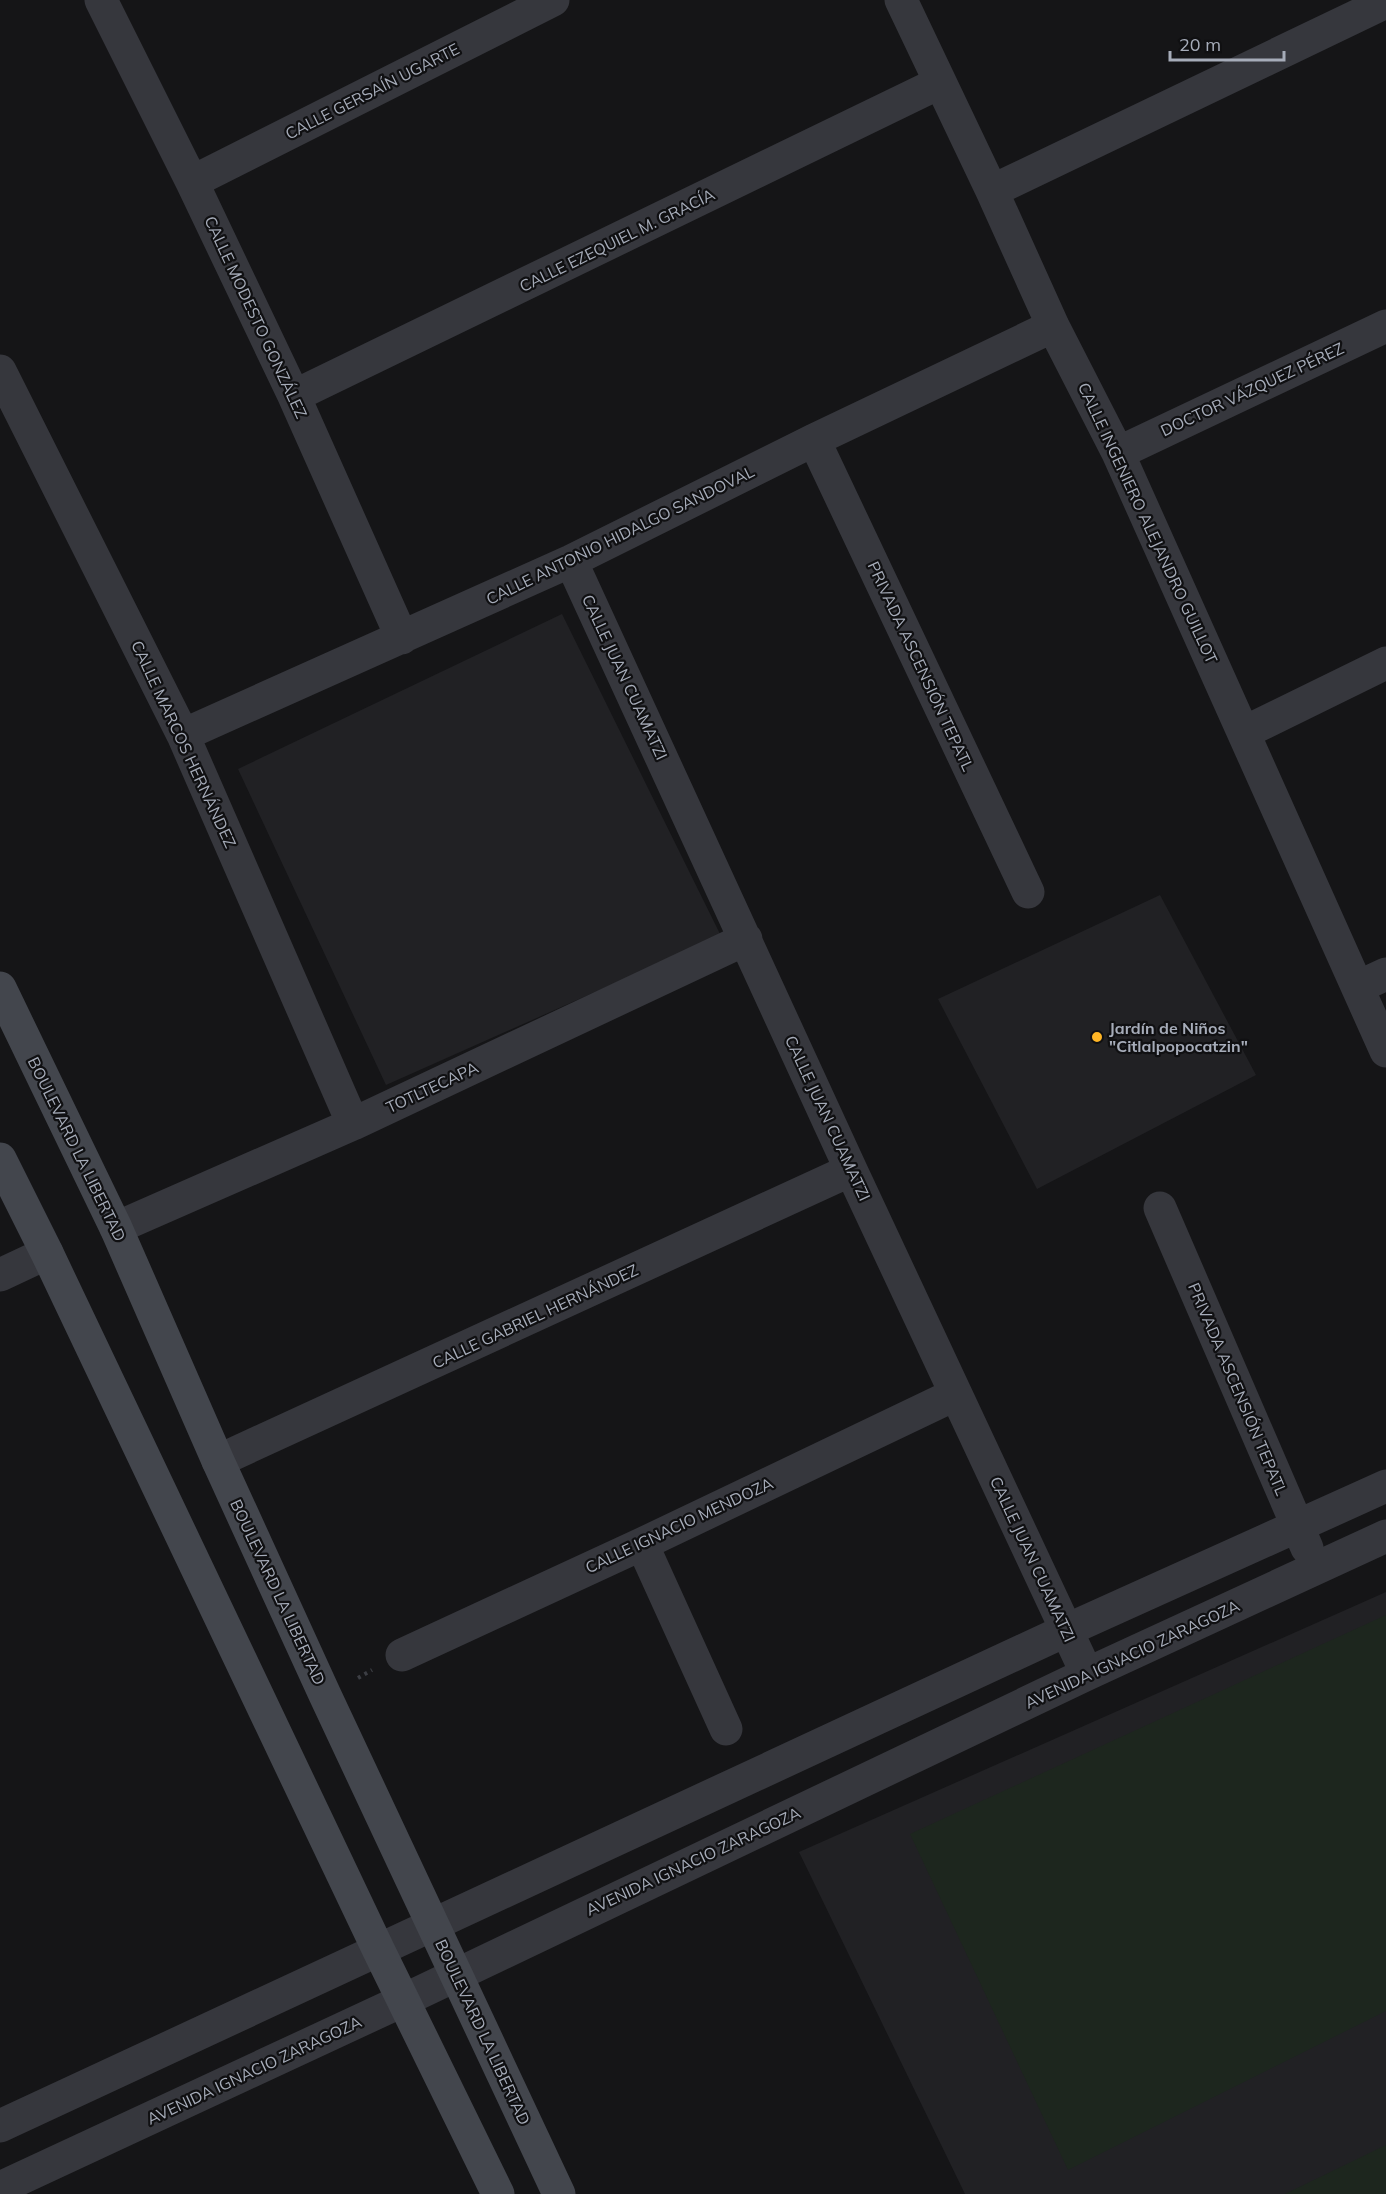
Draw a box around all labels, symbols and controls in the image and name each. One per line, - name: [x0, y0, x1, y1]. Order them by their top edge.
- scale bar: [1170, 24, 1284, 62]
- text: 20 m: [1179, 33, 1221, 56]
- street label: CALLE GERSAÍN UGARTE: [282, 38, 462, 144]
- street label: CALLE EZEQUIEL M. GRACÍA: [516, 184, 718, 296]
- street label: CALLE MODESTO GONZÁLEZ: [200, 213, 312, 421]
- street label: DOCTOR VÁZQUEZ PÉREZ: [1157, 338, 1347, 440]
- street label: CALLE INGENIERO ALEJANDRO GUILLOT: [1074, 379, 1222, 667]
- street label: CALLE ANTONIO HIDALGO SANDOVAL: [483, 461, 758, 609]
- street label: PRIVADA ASCENSIÓN TEPATL: [864, 558, 979, 774]
- street label: CALLE JUAN CUAMATZI: [578, 591, 672, 763]
- street label: CALLE MARCOS HERNÁNDEZ: [127, 637, 241, 851]
- place label: Jardín de Niños "Citlalpopocatzin": [1109, 1018, 1248, 1056]
- marker: Jardín de Niños "Citlalpopocatzin": [1090, 1030, 1104, 1044]
- street label: CALLE JUAN CUAMATZI: [781, 1032, 875, 1204]
- street label: BOULEVARD LA LIBERTAD: [24, 1054, 130, 1244]
- street label: TOTLTECAPA: [383, 1057, 481, 1117]
- street label: CALLE GABRIEL HERNÁNDEZ: [429, 1259, 641, 1373]
- street label: PRIVADA ASCENSIÓN TEPATL: [1184, 1280, 1292, 1499]
- street label: CALLE IGNACIO MENDOZA: [582, 1473, 776, 1577]
- street label: CALLE JUAN CUAMATZI: [986, 1473, 1080, 1645]
- street label: BOULEVARD LA LIBERTAD: [226, 1496, 330, 1688]
- street label: AVENIDA IGNACIO ZARAGOZA: [1021, 1595, 1243, 1713]
- street label: AVENIDA IGNACIO ZARAGOZA: [582, 1802, 804, 1920]
- street label: BOULEVARD LA LIBERTAD: [431, 1936, 535, 2128]
- street label: AVENIDA IGNACIO ZARAGOZA: [143, 2011, 365, 2129]

